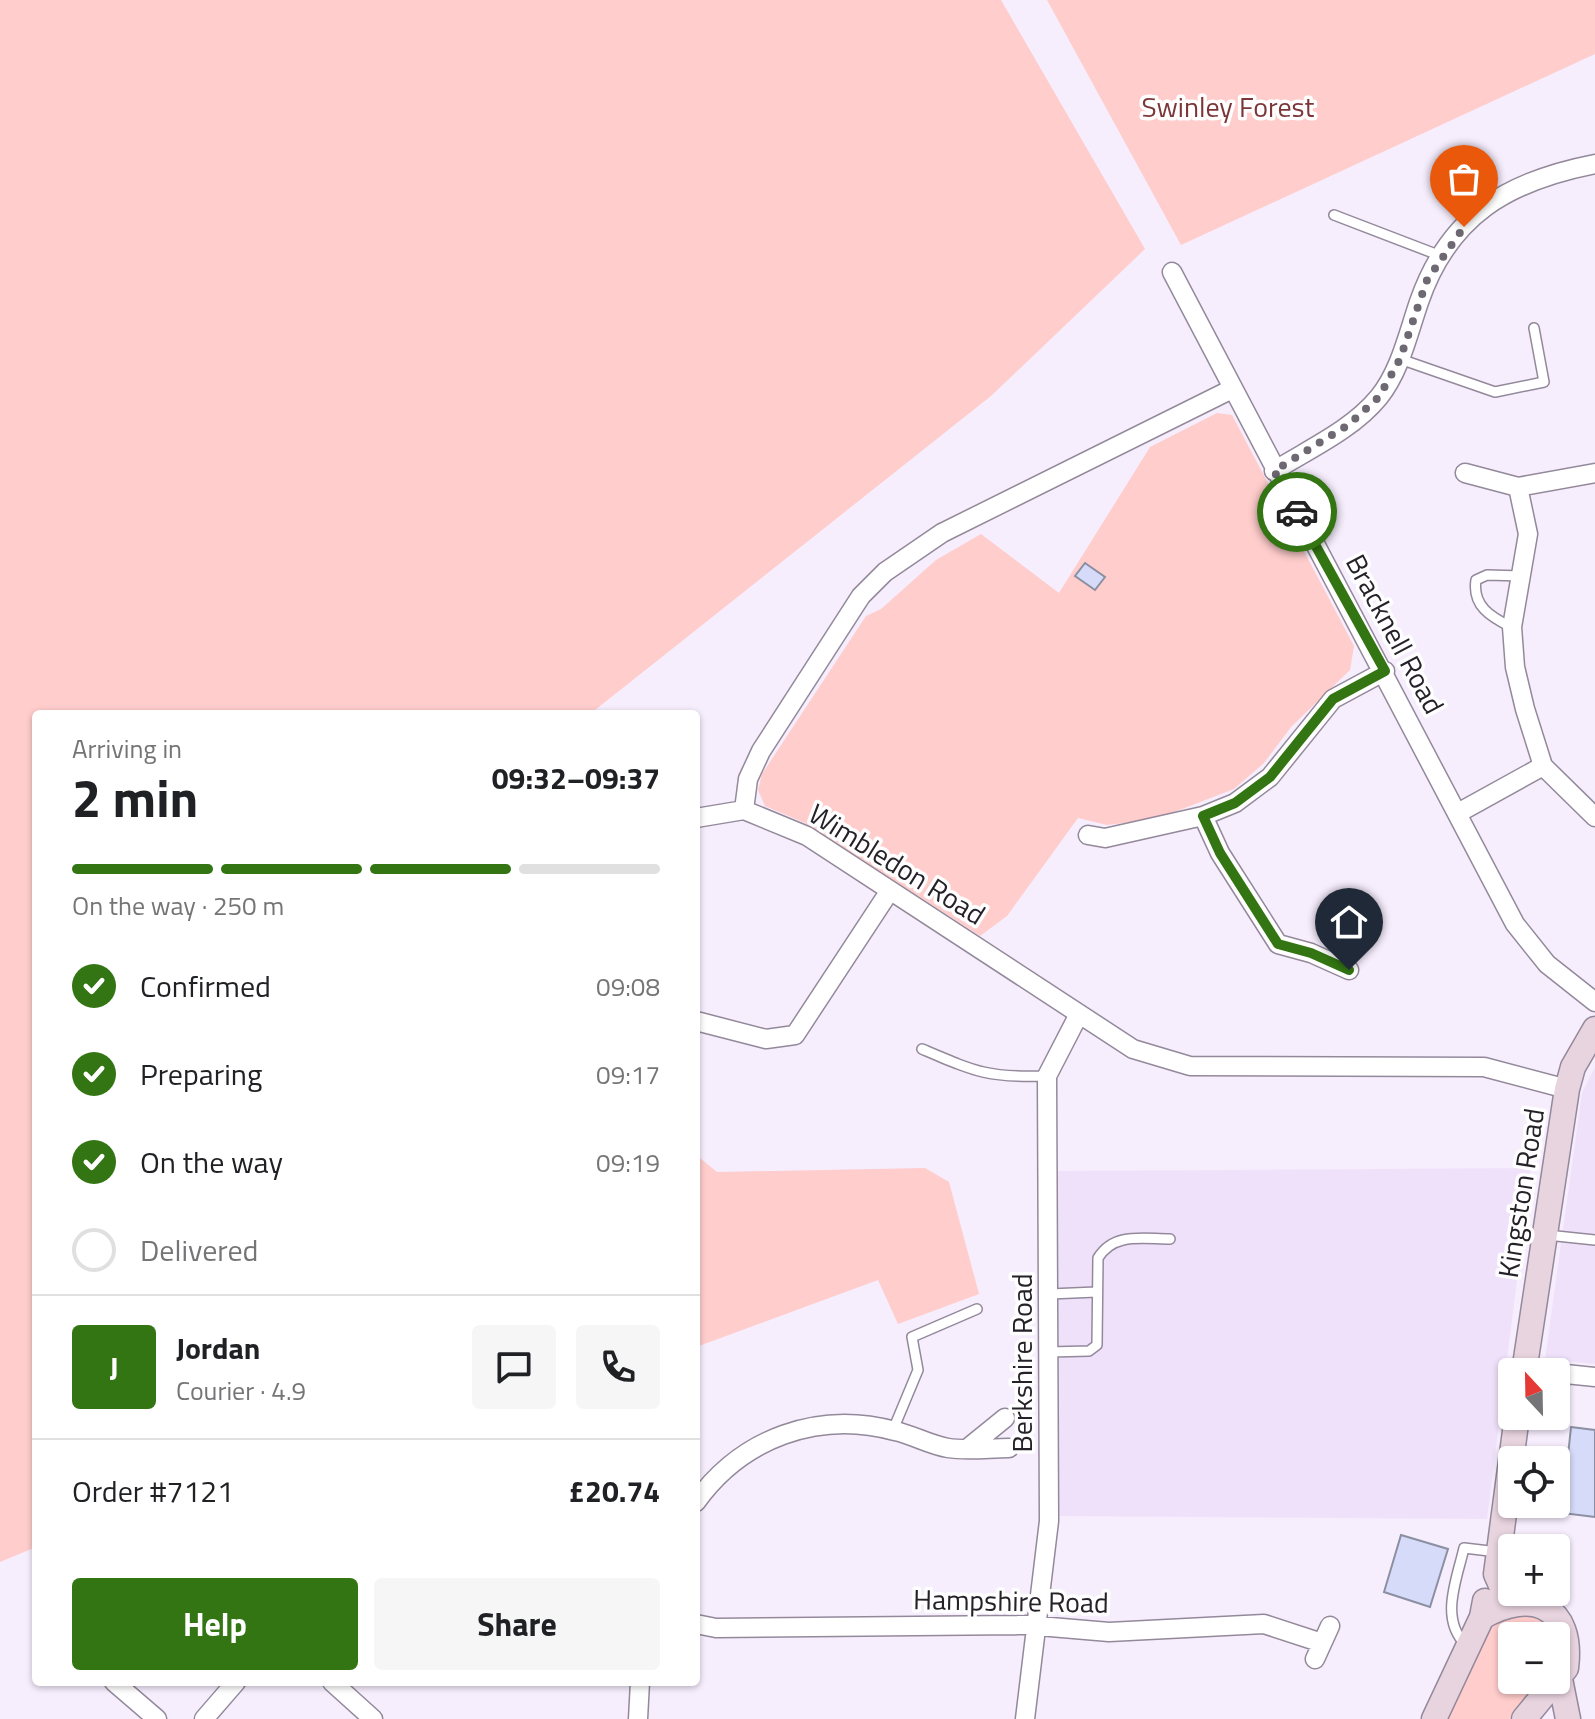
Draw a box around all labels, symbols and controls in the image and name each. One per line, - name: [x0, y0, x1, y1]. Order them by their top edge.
- park label: Swinley Forest: [1142, 85, 1315, 128]
- pin: [1430, 145, 1498, 227]
- icon: bag: [1442, 157, 1486, 201]
- courier: [1257, 472, 1337, 552]
- icon: car: [1275, 490, 1319, 534]
- street label: Bracknell Road: [1335, 546, 1456, 721]
- text: Arriving in: [72, 729, 182, 768]
- text: 09:32–09:37: [492, 755, 660, 801]
- text: 2 min: [72, 758, 198, 837]
- street label: Wimbledon Road: [801, 792, 994, 935]
- text: On the way · 250 m: [72, 886, 284, 925]
- pin: [1315, 888, 1383, 970]
- icon: home: [1327, 900, 1371, 944]
- text: Confirmed: [140, 963, 271, 1009]
- icon: check: [72, 964, 116, 1008]
- text: 09:08: [596, 967, 660, 1006]
- text: Preparing: [140, 1051, 262, 1097]
- icon: check: [72, 1052, 116, 1096]
- text: 09:17: [596, 1055, 660, 1094]
- street label: Kingston Road: [1486, 1105, 1555, 1281]
- text: On the way: [140, 1139, 283, 1185]
- icon: check: [72, 1140, 116, 1184]
- text: 09:19: [596, 1143, 660, 1182]
- text: Delivered: [140, 1227, 258, 1273]
- street label: Berkshire Road: [1000, 1273, 1043, 1453]
- text: Jordan: [176, 1325, 260, 1371]
- button: chat: [472, 1325, 556, 1409]
- button: phone: [576, 1325, 660, 1409]
- text: J: [109, 1344, 119, 1390]
- north arrow: [1498, 1358, 1570, 1430]
- map controls: [1498, 1358, 1570, 1694]
- text: Courier · 4.9: [176, 1371, 306, 1410]
- button: locate: [1498, 1446, 1570, 1518]
- text: Order #7121: [72, 1468, 234, 1514]
- text: £20.74: [568, 1468, 660, 1514]
- button: +: [1498, 1534, 1570, 1606]
- street label: Hampshire Road: [913, 1577, 1109, 1624]
- button: Help: [72, 1578, 358, 1670]
- button: Share: [374, 1578, 660, 1670]
- button: −: [1498, 1622, 1570, 1694]

